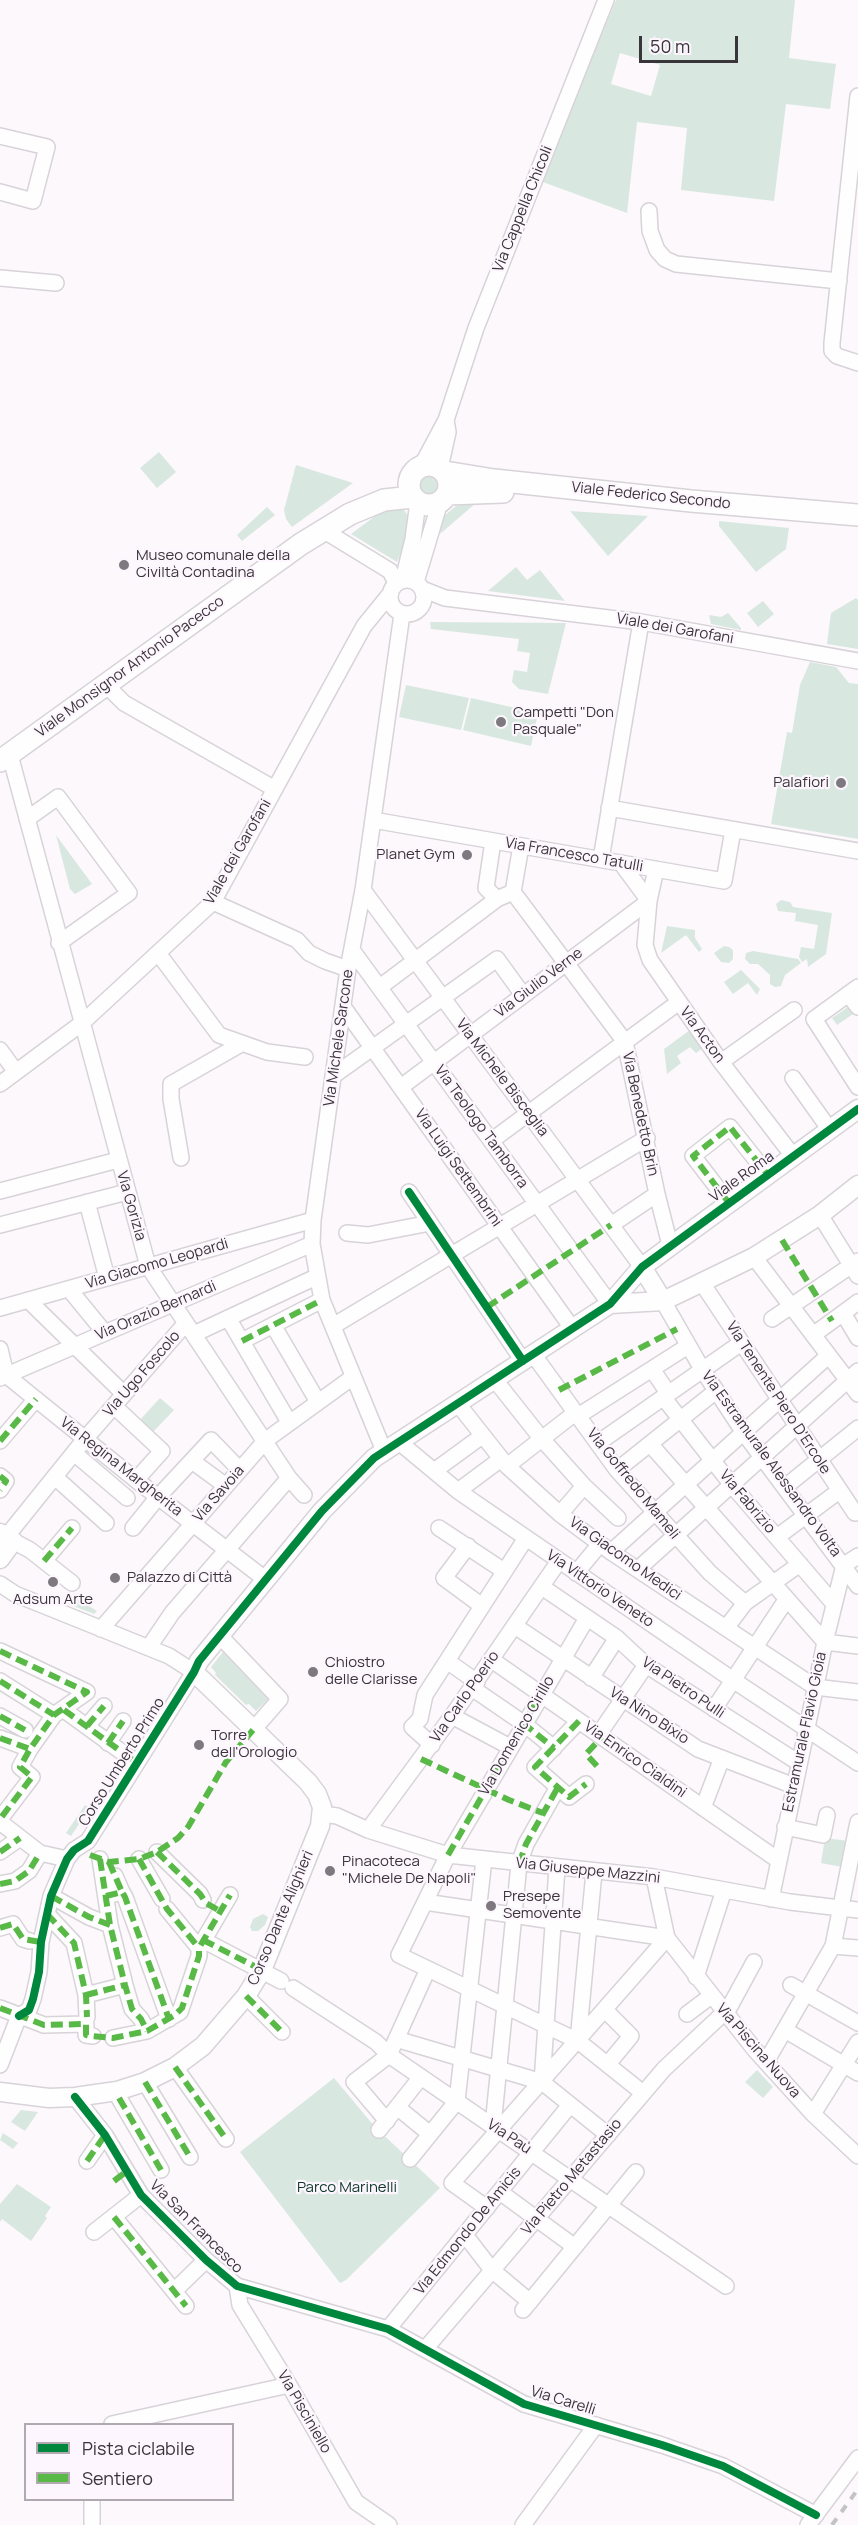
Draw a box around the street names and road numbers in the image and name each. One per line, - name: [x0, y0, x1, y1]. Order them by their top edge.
- street label: Via Cappella Chicoli: [489, 143, 557, 275]
- street label: Viale Federico Secondo: [570, 479, 732, 513]
- street label: Viale Monsignor Antonio Pacecco: [32, 592, 228, 742]
- street label: Viale dei Garofani: [615, 610, 735, 648]
- street label: Viale dei Garofani: [200, 796, 276, 908]
- street label: Via Francesco Tatulli: [504, 834, 644, 876]
- street label: Via Giulio Verne: [491, 944, 587, 1022]
- street label: Via Michele Sarcone: [320, 968, 358, 1108]
- street label: Via Acton: [676, 1003, 728, 1067]
- street label: Via Michele Bisceglia: [452, 1016, 552, 1140]
- street label: Via Benedetto Brin: [618, 1050, 662, 1178]
- street label: Via Teologo Tamborra: [430, 1062, 532, 1192]
- street label: Via Luigi Settembrini: [411, 1106, 505, 1230]
- street label: Viale Roma: [706, 1148, 778, 1206]
- street label: Via Gorizia: [112, 1169, 150, 1243]
- street label: Via Giacomo Leopardi: [84, 1235, 230, 1293]
- street label: Via Orazio Bernardi: [93, 1277, 219, 1345]
- street label: Via Tenente Piero D'Ercole: [722, 1318, 834, 1478]
- street label: Via Ugo Foscolo: [100, 1327, 184, 1421]
- street label: Via Estramurale Alessandro Volta: [697, 1368, 845, 1560]
- street label: Via Regina Margherita: [56, 1414, 186, 1520]
- street label: Via Goffredo Mameli: [583, 1425, 683, 1543]
- street label: Via Savoia: [190, 1462, 248, 1526]
- street label: Via Fabrizio: [715, 1467, 779, 1537]
- street label: Via Giacomo Medici: [565, 1514, 685, 1604]
- street label: Via Vittorio Veneto: [543, 1546, 657, 1632]
- street label: Via Carlo Poerio: [427, 1648, 503, 1746]
- street label: Estramurale Flavio Gioia: [779, 1650, 831, 1814]
- street label: Via Pietro Pulli: [638, 1654, 728, 1722]
- street label: Via Domenico Cirillo: [475, 1673, 559, 1799]
- street label: Via Nino Bixio: [606, 1684, 692, 1748]
- street label: Corso Umberto Primo: [75, 1695, 169, 1829]
- street label: Via Enrico Cialdini: [580, 1718, 690, 1802]
- street label: Corso Dante Alighieri: [244, 1848, 318, 1988]
- street label: Via Giuseppe Mazzini: [515, 1854, 661, 1888]
- street label: Via Piscina Nuova: [712, 2000, 804, 2102]
- street label: Via Pietro Metastasio: [518, 2115, 626, 2239]
- street label: Via Paù: [483, 2116, 535, 2158]
- street label: Via Edmondo De Amicis: [411, 2163, 525, 2299]
- street label: Via San Francesco: [146, 2177, 246, 2277]
- street label: Via Pisciniello: [273, 2367, 335, 2457]
- street label: Via Carelli: [528, 2383, 598, 2419]

